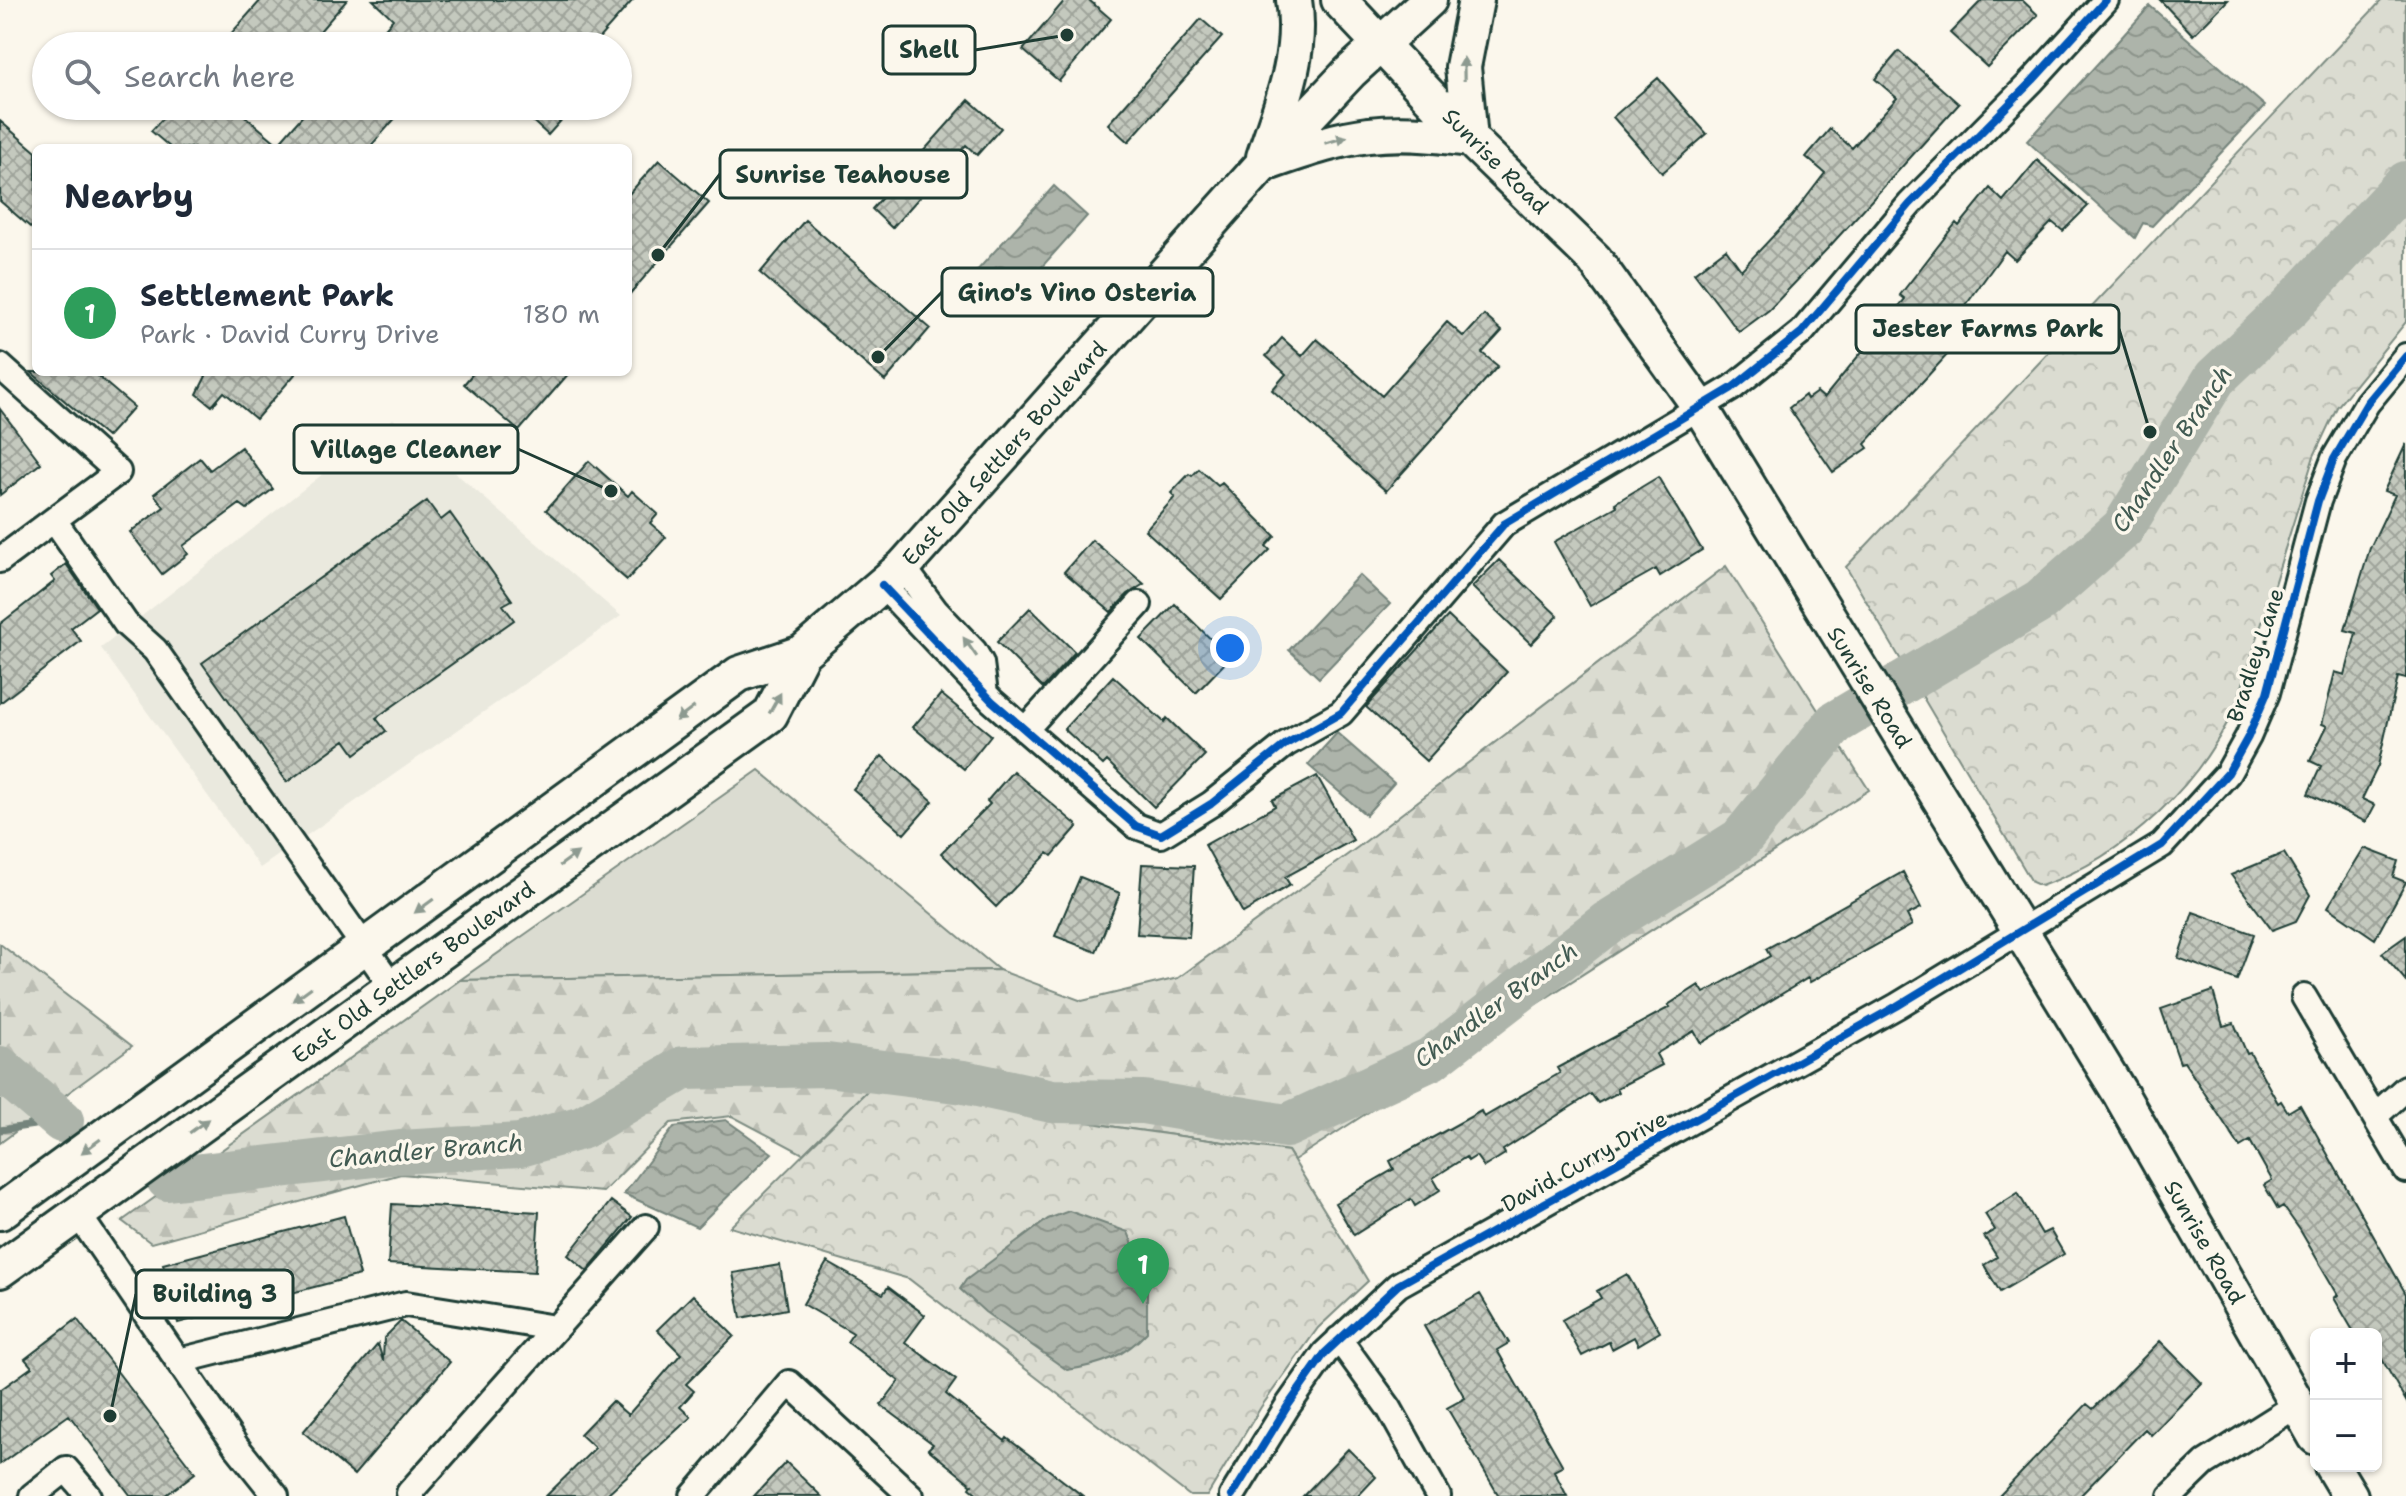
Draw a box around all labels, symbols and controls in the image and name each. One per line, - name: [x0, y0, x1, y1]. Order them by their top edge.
- callout: Shell: [883, 26, 975, 74]
- search box: [32, 32, 632, 120]
- text: Shell: [899, 34, 959, 66]
- icon: search: [60, 54, 104, 98]
- text: Search here: [124, 56, 295, 97]
- one-way arrow: [1458, 56, 1470, 81]
- street label: Sunrise Road: [1436, 102, 1555, 221]
- one-way arrow: [1324, 133, 1348, 146]
- callout: Sunrise Teahouse: [720, 150, 967, 198]
- text: Sunrise Teahouse: [735, 159, 951, 191]
- text: Nearby: [64, 173, 194, 219]
- callout: Gino's Vino Osteria: [942, 268, 1213, 316]
- text: Settlement Park: [140, 275, 394, 316]
- text: Gino's Vino Osteria: [958, 277, 1197, 309]
- text: 1: [84, 296, 96, 331]
- text: 180 m: [522, 296, 600, 331]
- callout: Jester Farms Park: [1856, 305, 2119, 353]
- text: Jester Farms Park: [1872, 313, 2104, 345]
- text: Park · David Curry Drive: [140, 316, 440, 351]
- street label: East Old Settlers Boulevard: [896, 335, 1113, 572]
- water label: Chandler Branch: [2104, 359, 2240, 539]
- callout: Village Cleaner: [294, 425, 518, 473]
- text: Village Cleaner: [310, 434, 502, 466]
- street label: Bradley Lane: [2220, 584, 2291, 726]
- street label: Sunrise Road: [1821, 621, 1919, 754]
- your location: [1210, 628, 1250, 668]
- one-way arrow: [963, 636, 978, 657]
- one-way arrow: [769, 692, 782, 715]
- one-way arrow: [674, 705, 695, 721]
- one-way arrow: [558, 851, 580, 867]
- street label: East Old Settlers Boulevard: [286, 875, 540, 1070]
- one-way arrow: [413, 898, 434, 913]
- water label: Chandler Branch: [1408, 935, 1584, 1075]
- one-way arrow: [291, 985, 312, 1001]
- street label: David Curry Drive: [1496, 1104, 1672, 1219]
- one-way arrow: [189, 1119, 210, 1134]
- water label: Chandler Branch: [327, 1127, 525, 1175]
- one-way arrow: [80, 1138, 102, 1154]
- street label: Sunrise Road: [2157, 1175, 2252, 1310]
- pin: 1: [1117, 1238, 1169, 1304]
- callout: Building 3: [136, 1270, 293, 1318]
- text: Building 3: [153, 1278, 277, 1310]
- map controls: [2310, 1328, 2382, 1472]
- button: +: [2310, 1328, 2382, 1400]
- button: −: [2310, 1400, 2382, 1472]

